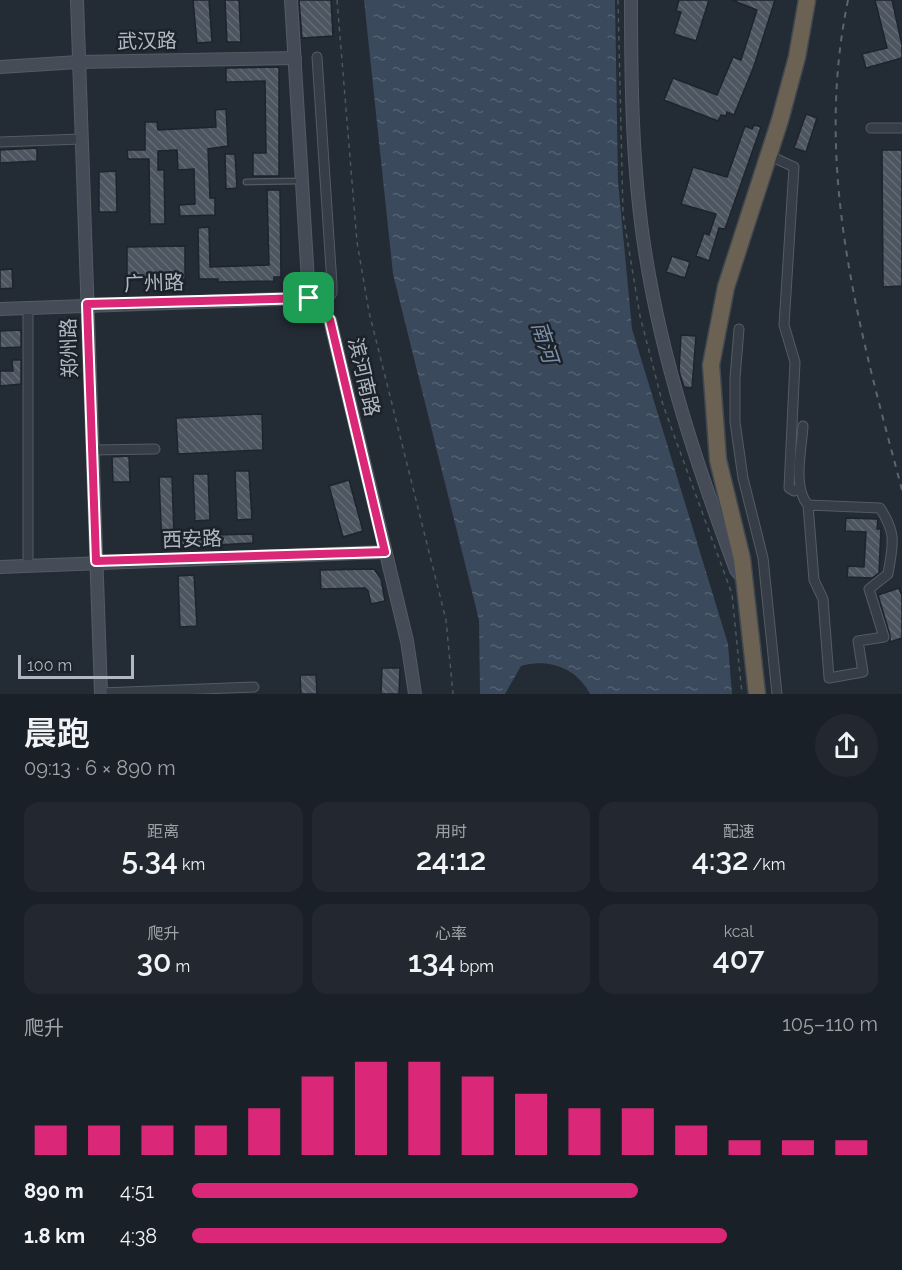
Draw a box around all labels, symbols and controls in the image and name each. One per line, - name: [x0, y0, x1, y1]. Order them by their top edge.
- street label: 武汉路: [117, 28, 177, 54]
- street label: 广州路: [124, 270, 184, 296]
- pin: [283, 272, 334, 323]
- icon: arrive: [292, 281, 325, 314]
- street label: 郑州路: [56, 318, 82, 378]
- water label: 南河: [527, 318, 565, 370]
- street label: 滨河南路: [343, 335, 385, 419]
- street label: 西安路: [162, 526, 222, 552]
- scale bar: [18, 652, 134, 680]
- text: 100 m: [27, 656, 72, 675]
- text: 晨跑: [24, 714, 90, 753]
- button: share: [815, 714, 878, 777]
- text: 09:13 · 6 × 890 m: [24, 756, 176, 780]
- text: 距离: [147, 822, 179, 841]
- text: 用时: [435, 822, 467, 841]
- text: 配速: [723, 822, 755, 841]
- text: 5.34: [122, 842, 178, 877]
- text: 24:12: [416, 842, 486, 877]
- text: 4:32: [692, 842, 748, 877]
- text: km: [178, 855, 205, 874]
- text: /km: [748, 855, 785, 874]
- text: kcal: [724, 922, 754, 941]
- text: 爬升: [147, 924, 179, 943]
- text: 心率: [435, 924, 467, 943]
- text: 407: [713, 941, 765, 976]
- text: 30: [136, 944, 171, 979]
- text: 134: [408, 944, 455, 979]
- text: m: [171, 957, 190, 976]
- text: bpm: [455, 957, 494, 976]
- text: 105–110 m: [782, 1012, 878, 1036]
- text: 爬升: [24, 1016, 64, 1040]
- text: 890 m: [24, 1179, 84, 1203]
- text: 4:51: [120, 1179, 154, 1203]
- text: 1.8 km: [24, 1224, 85, 1248]
- text: 4:38: [120, 1224, 157, 1248]

